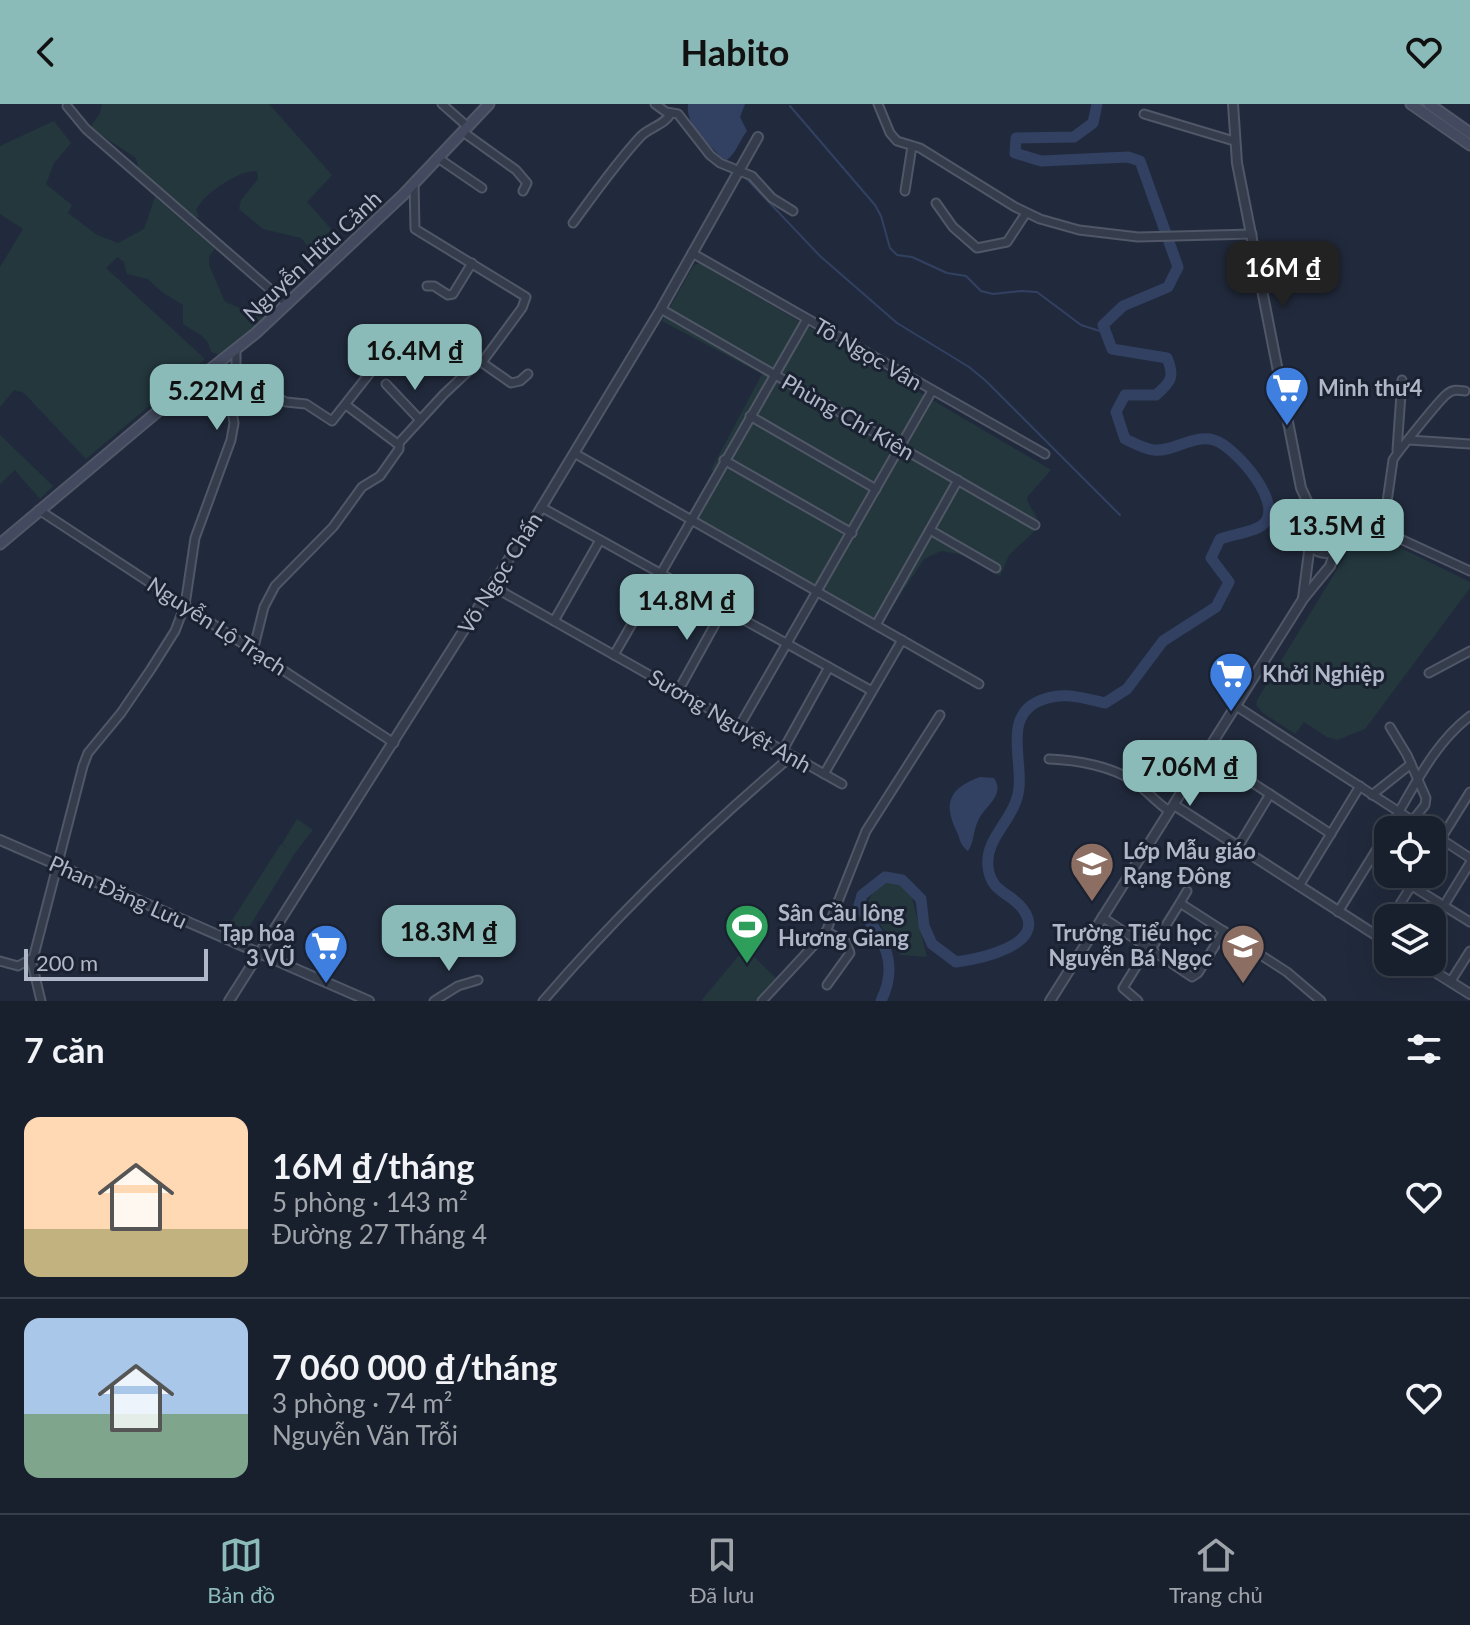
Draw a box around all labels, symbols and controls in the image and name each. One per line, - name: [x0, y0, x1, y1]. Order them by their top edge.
- icon: back: [24, 30, 68, 74]
- text: Habito: [680, 30, 790, 74]
- icon: heart: [1402, 30, 1446, 74]
- street label: Nguyễn Hữu Cảnh: [237, 185, 386, 327]
- pin: 16M ₫: [1227, 241, 1339, 309]
- text: 16M ₫: [1244, 251, 1322, 283]
- street label: Tô Ngọc Vân: [809, 312, 927, 395]
- pin: 16.4M ₫: [341, 324, 489, 392]
- text: 16.4M ₫: [366, 334, 464, 366]
- pin: 5.22M ₫: [143, 364, 291, 432]
- supermarket icon: Minh thư4: [1263, 364, 1311, 427]
- street label: Phùng Chí Kiên: [777, 368, 919, 465]
- text: 5.22M ₫: [168, 374, 266, 406]
- place label: Minh thư4: [1318, 374, 1422, 401]
- pin: 13.5M ₫: [1263, 499, 1411, 567]
- street label: Võ Ngọc Chấn: [452, 507, 548, 638]
- text: 13.5M ₫: [1288, 509, 1386, 541]
- street label: Nguyễn Lộ Trạch: [143, 570, 292, 681]
- pin: 14.8M ₫: [613, 574, 761, 642]
- text: 14.8M ₫: [638, 584, 736, 616]
- supermarket icon: Khởi Nghiệp: [1207, 650, 1255, 713]
- place label: Khởi Nghiệp: [1262, 660, 1385, 687]
- street label: Sương Nguyệt Anh: [644, 663, 816, 778]
- pin: 7.06M ₫: [1116, 740, 1264, 808]
- text: 7.06M ₫: [1141, 750, 1239, 782]
- map controls: [1374, 816, 1446, 976]
- button: locate: [1374, 816, 1446, 888]
- place label: Lớp Mẫu giáo Rạng Đông: [1123, 837, 1256, 889]
- school or university icon: Lớp Mẫu giáo Rạng Đông: [1068, 840, 1116, 903]
- street label: Phan Đăng Lưu: [45, 849, 191, 934]
- place label: Sân Cầu lông Hương Giang: [778, 899, 909, 951]
- sports icon: Sân Cầu lông Hương Giang: [723, 902, 771, 965]
- button: layers: [1374, 904, 1446, 976]
- pin: 18.3M ₫: [375, 905, 523, 973]
- text: 18.3M ₫: [400, 915, 498, 947]
- place label: Tạp hóa 3 VŨ: [219, 919, 295, 971]
- place label: Trường Tiểu học Nguyễn Bá Ngọc: [1049, 919, 1212, 971]
- supermarket icon: Tạp hóa 3 VŨ: [302, 922, 350, 985]
- school or university icon: Trường Tiểu học Nguyễn Bá Ngọc: [1219, 922, 1267, 985]
- scale bar: [24, 945, 208, 981]
- text: 200 m: [36, 949, 98, 976]
- icon: filters: [1402, 1027, 1446, 1071]
- text: 7 căn: [24, 1029, 105, 1070]
- text: 16M ₫/tháng: [272, 1145, 474, 1186]
- icon: home: [88, 1149, 184, 1245]
- icon: heart: [1402, 1175, 1446, 1219]
- text: 5 phòng · 143 m²: [272, 1186, 468, 1218]
- text: Đường 27 Tháng 4: [272, 1218, 487, 1250]
- text: 7 060 000 ₫/tháng: [272, 1346, 557, 1387]
- icon: home: [88, 1350, 184, 1446]
- icon: heart: [1402, 1376, 1446, 1420]
- text: 3 phòng · 74 m²: [272, 1387, 453, 1419]
- text: Nguyễn Văn Trỗi: [272, 1419, 458, 1451]
- tab: Bản đồ: [207, 1533, 275, 1608]
- tab: Đã lưu: [690, 1533, 754, 1608]
- tab: Trang chủ: [1169, 1533, 1263, 1608]

